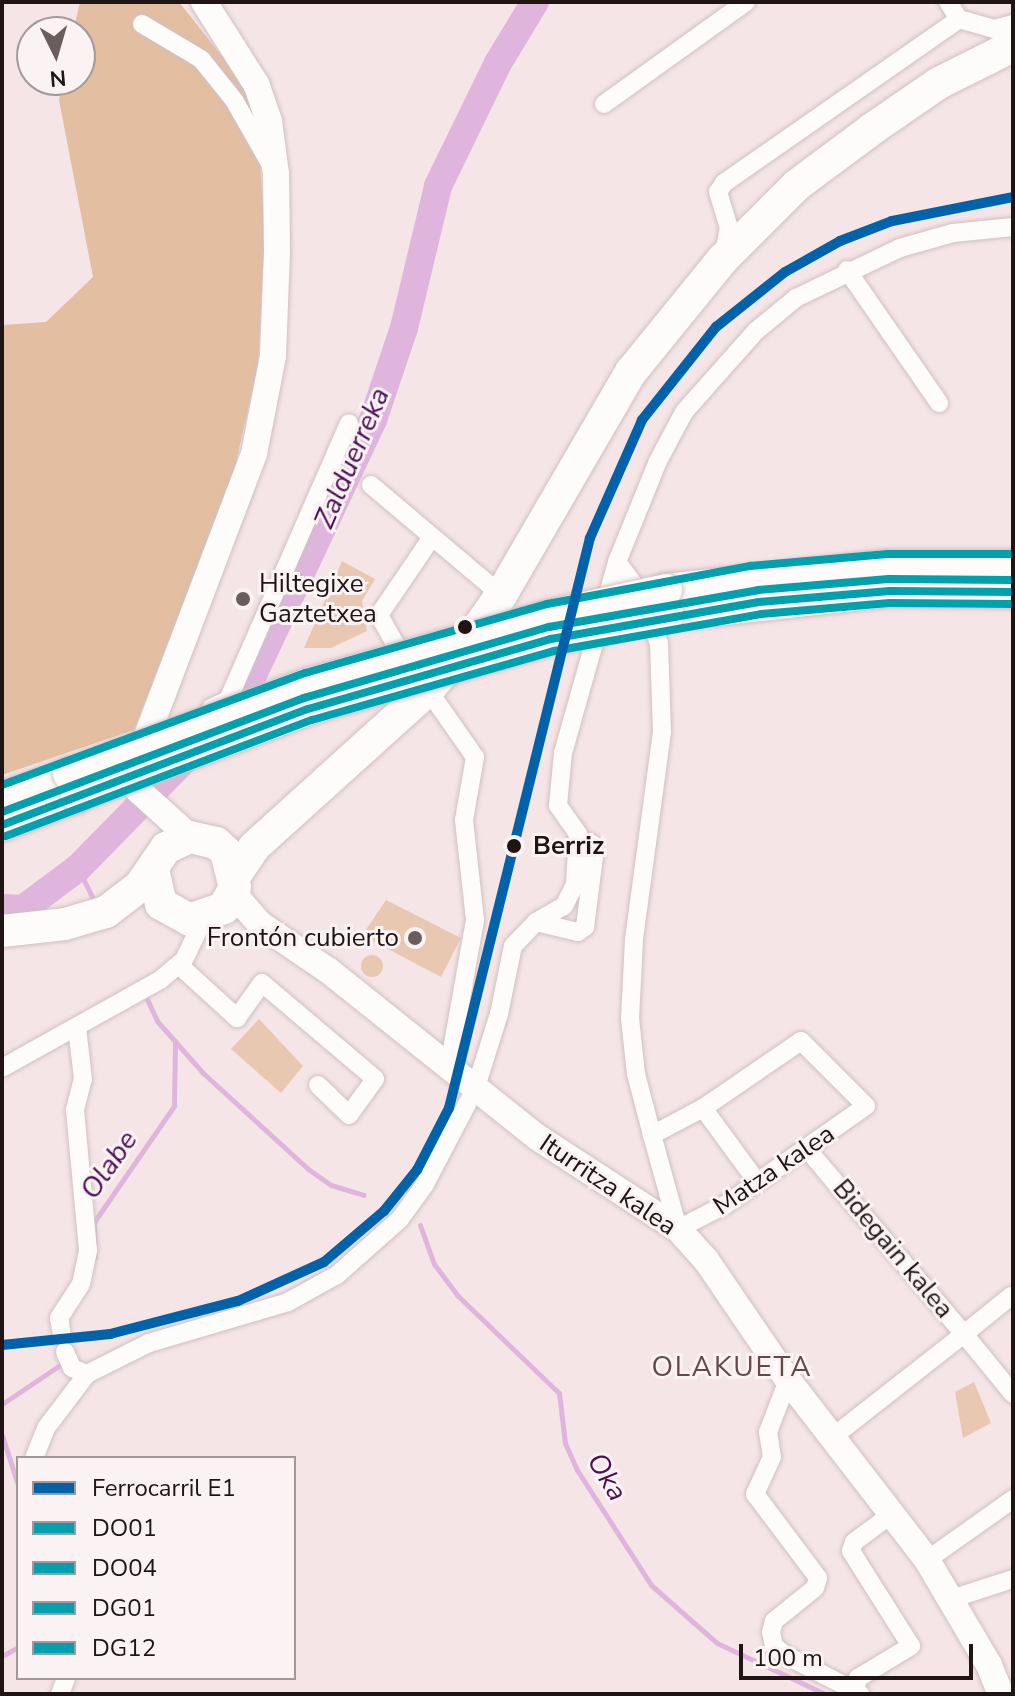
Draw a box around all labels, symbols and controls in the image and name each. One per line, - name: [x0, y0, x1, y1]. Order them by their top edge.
- north arrow: [16, 16, 96, 96]
- text: N: [48, 62, 67, 94]
- water label: Zalduerreka: [307, 383, 397, 533]
- place label: Hiltegixe Gaztetxea: [259, 568, 377, 630]
- marker: Hiltegixe Gaztetxea: [234, 590, 252, 608]
- unlabelled marker: [457, 619, 473, 635]
- place label: Berriz: [533, 830, 604, 862]
- marker: Berriz: [502, 834, 526, 858]
- place label: Frontón cubierto: [207, 922, 399, 954]
- marker: Frontón cubierto: [406, 929, 424, 947]
- street label: Matza kalea: [708, 1118, 840, 1222]
- water label: Olabe: [73, 1124, 145, 1206]
- street label: Iturritza kalea: [534, 1128, 682, 1242]
- street label: Bidegain kalea: [826, 1174, 960, 1324]
- district label: OLAKUETA: [651, 1350, 813, 1384]
- water label: Oka: [580, 1447, 634, 1507]
- legend: [16, 1456, 296, 1680]
- text: Ferrocarril E1: [92, 1472, 236, 1504]
- text: DO01: [92, 1512, 157, 1544]
- text: DO04: [92, 1552, 157, 1584]
- text: DG01: [92, 1592, 156, 1624]
- scale bar: [743, 1628, 977, 1678]
- text: DG12: [92, 1632, 156, 1664]
- text: 100 m: [753, 1642, 823, 1674]

